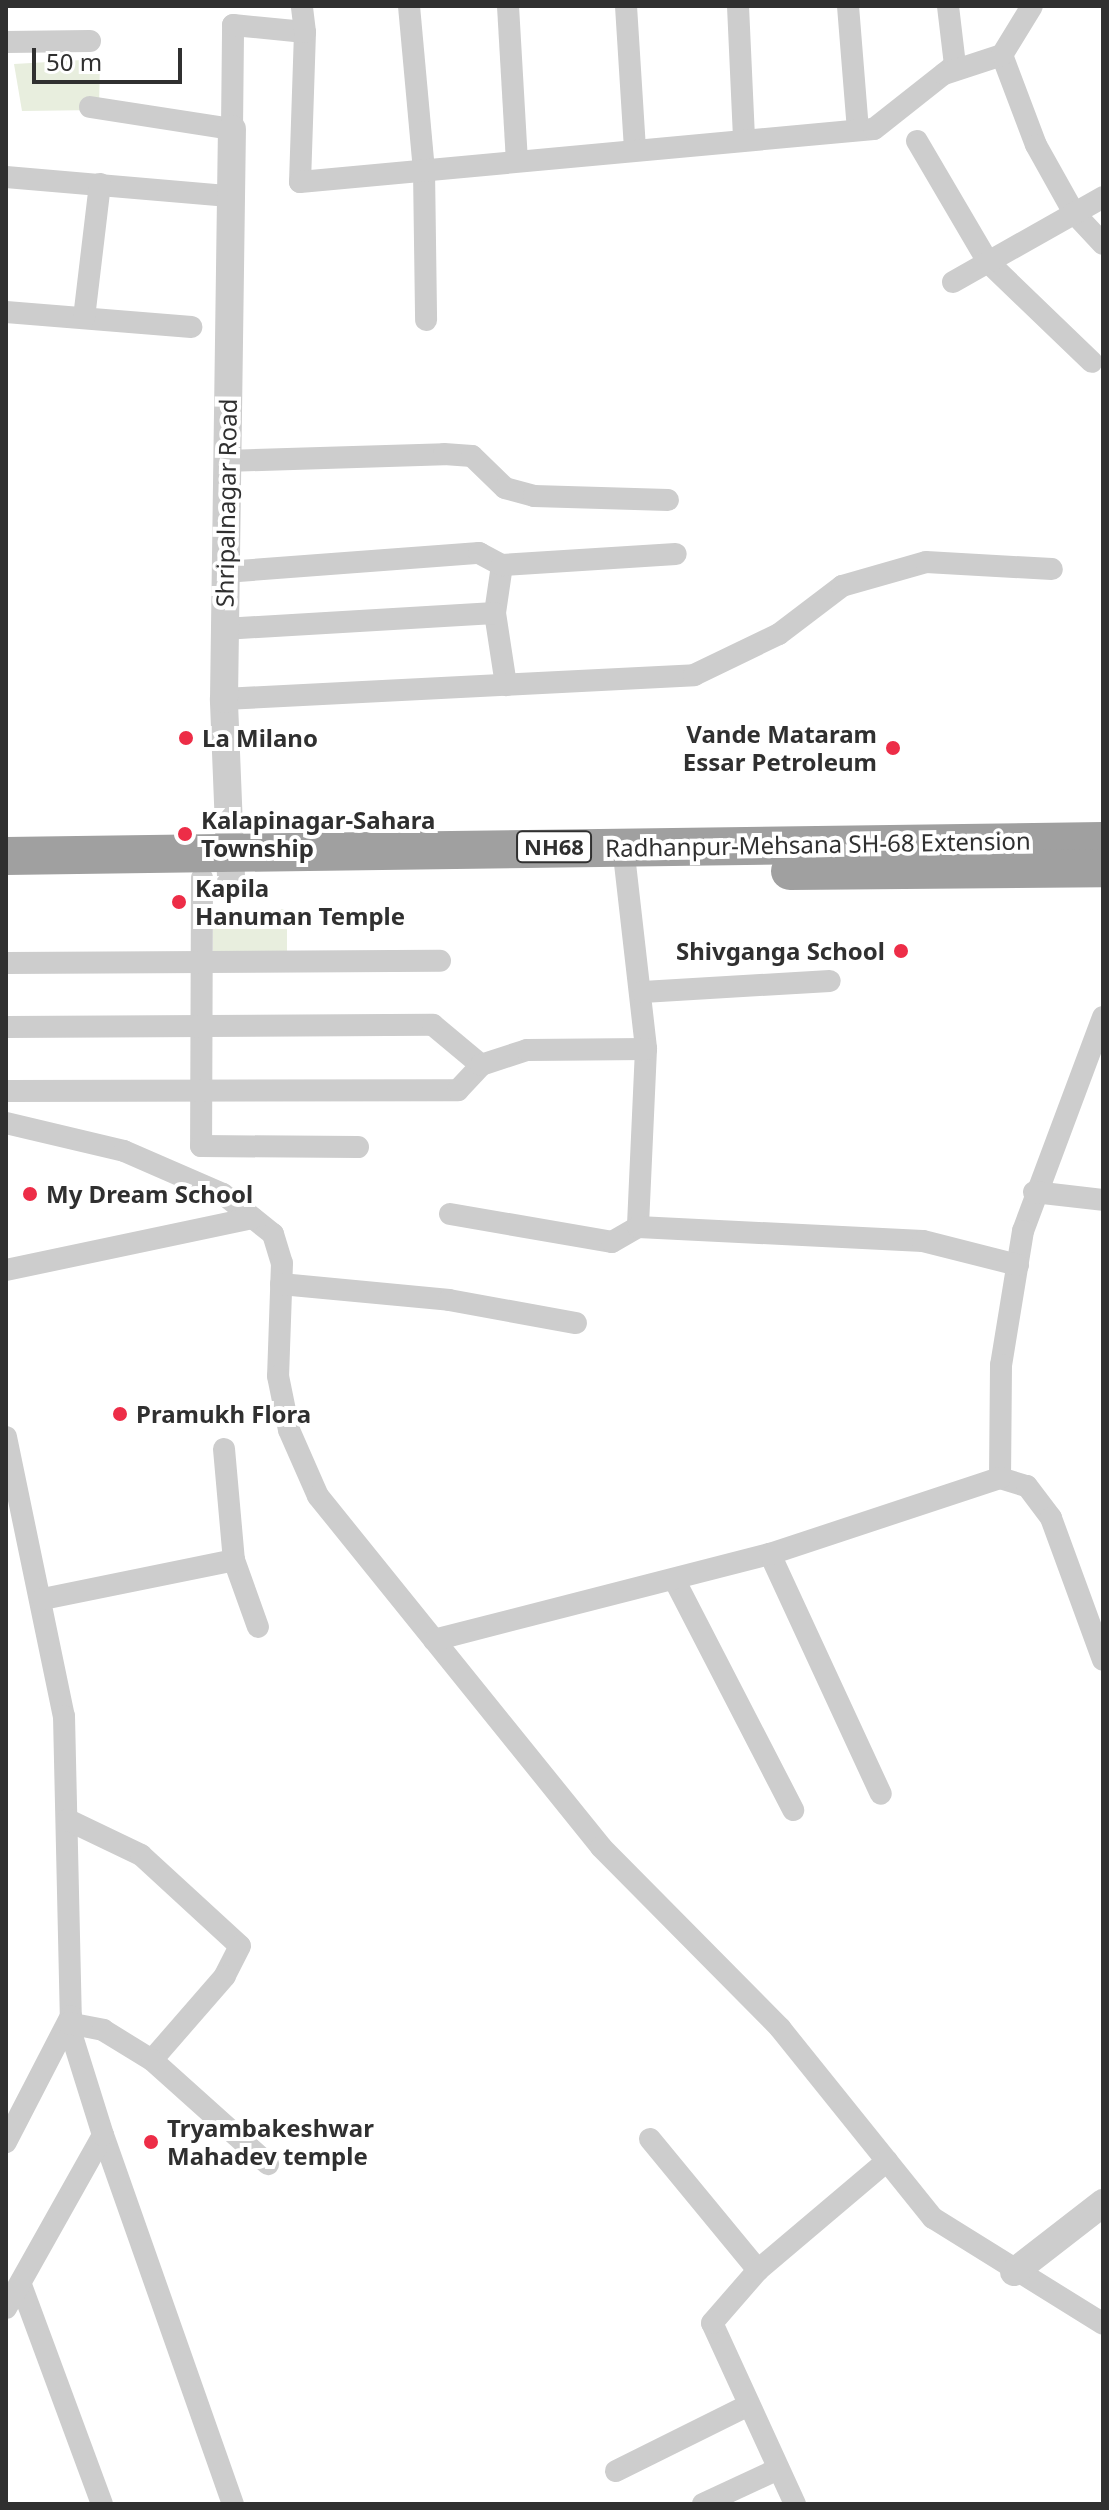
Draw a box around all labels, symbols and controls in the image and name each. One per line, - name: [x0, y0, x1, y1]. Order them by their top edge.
- scale bar: [36, 32, 186, 82]
- text: 50 m: [46, 45, 102, 78]
- street label: Shripalnagar Road: [210, 398, 242, 608]
- place label: Vande Mataram Essar Petroleum: [683, 720, 877, 776]
- place label: La Milano: [202, 724, 318, 752]
- marker: La Milano: [177, 729, 195, 747]
- marker: Vande Mataram Essar Petroleum: [884, 739, 902, 757]
- place label: Kalapinagar-Sahara Township: [201, 806, 435, 862]
- marker: Kalapinagar-Sahara Township: [176, 825, 194, 843]
- street label: Radhanpur-Mehsana SH-68 Extension: [605, 826, 1031, 862]
- road number: NH68: [516, 829, 592, 865]
- place label: Kapila Hanuman Temple: [195, 874, 405, 930]
- marker: Kapila Hanuman Temple: [170, 893, 188, 911]
- place label: Shivganga School: [676, 937, 885, 965]
- marker: Shivganga School: [892, 942, 910, 960]
- place label: My Dream School: [46, 1180, 253, 1208]
- marker: My Dream School: [21, 1185, 39, 1203]
- place label: Pramukh Flora: [136, 1400, 311, 1428]
- marker: Pramukh Flora: [111, 1405, 129, 1423]
- place label: Tryambakeshwar Mahadev temple: [167, 2114, 374, 2170]
- marker: Tryambakeshwar Mahadev temple: [142, 2133, 160, 2151]

